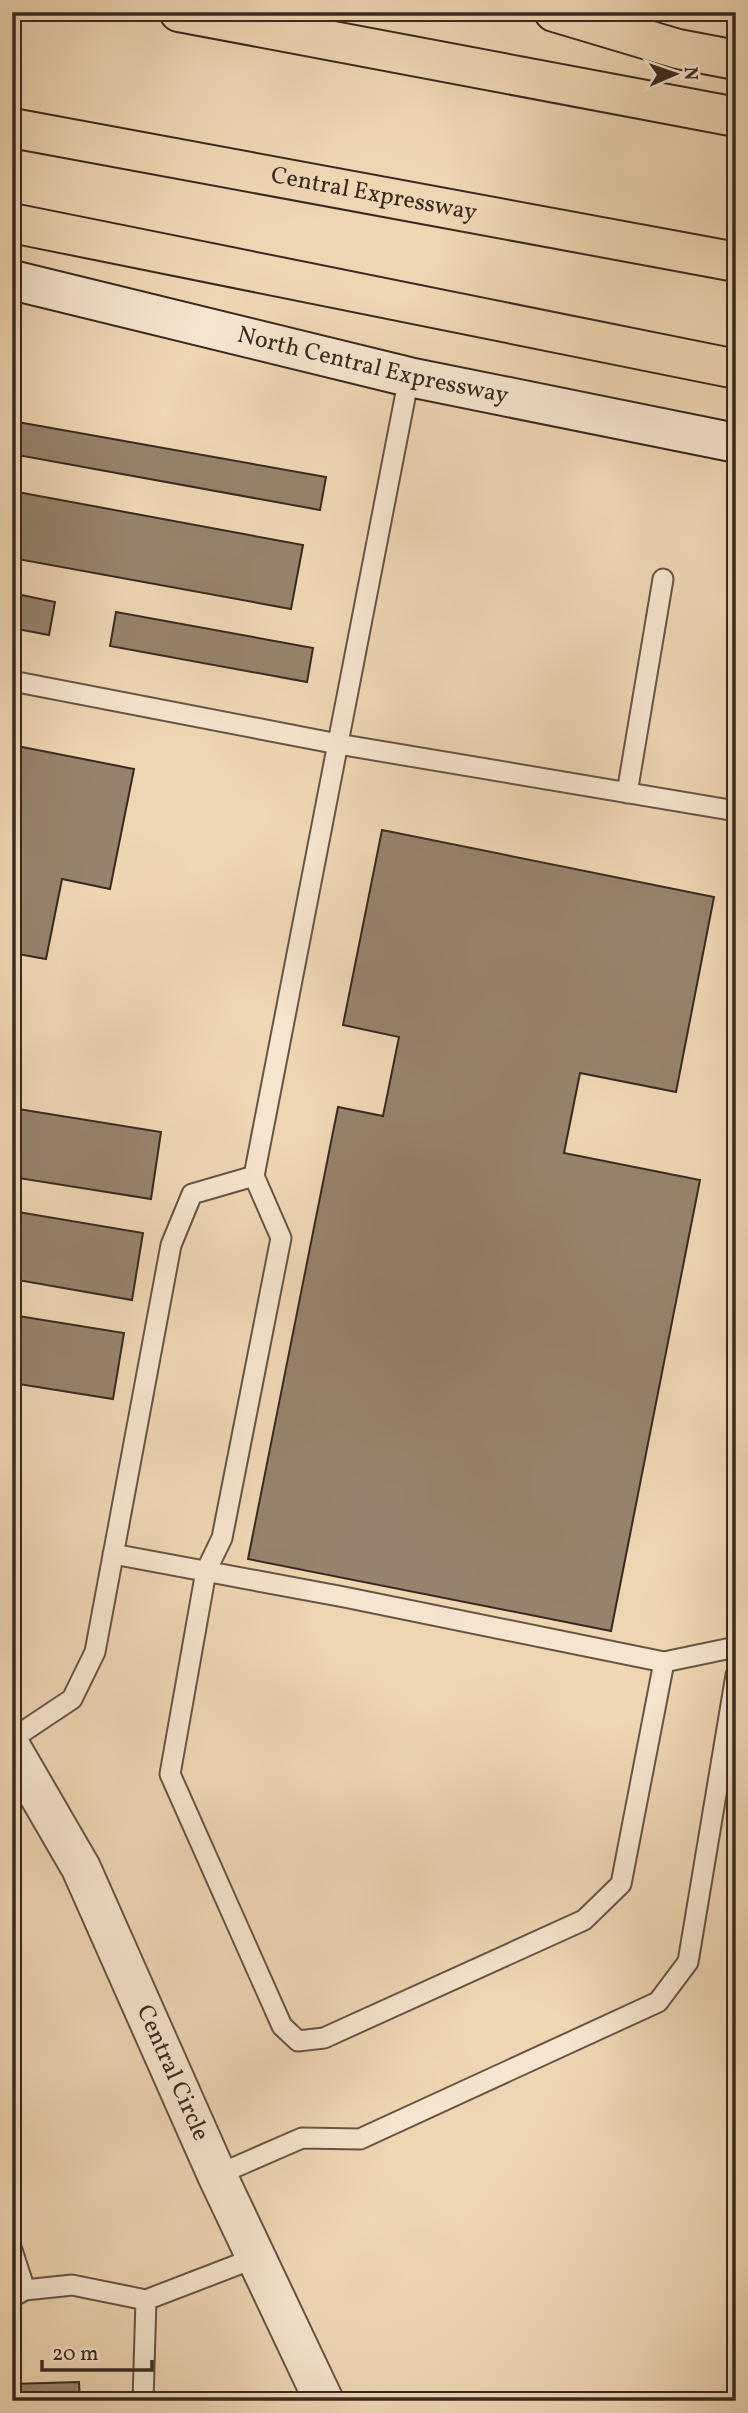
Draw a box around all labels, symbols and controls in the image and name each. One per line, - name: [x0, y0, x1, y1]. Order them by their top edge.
- north arrow: [640, 38, 710, 108]
- text: N: [677, 66, 703, 81]
- street label: Central Expressway: [268, 159, 480, 231]
- street label: North Central Expressway: [234, 319, 511, 414]
- street label: Central Circle: [127, 2000, 217, 2147]
- scale bar: [42, 2329, 152, 2373]
- text: 20 m: [52, 2340, 98, 2369]

